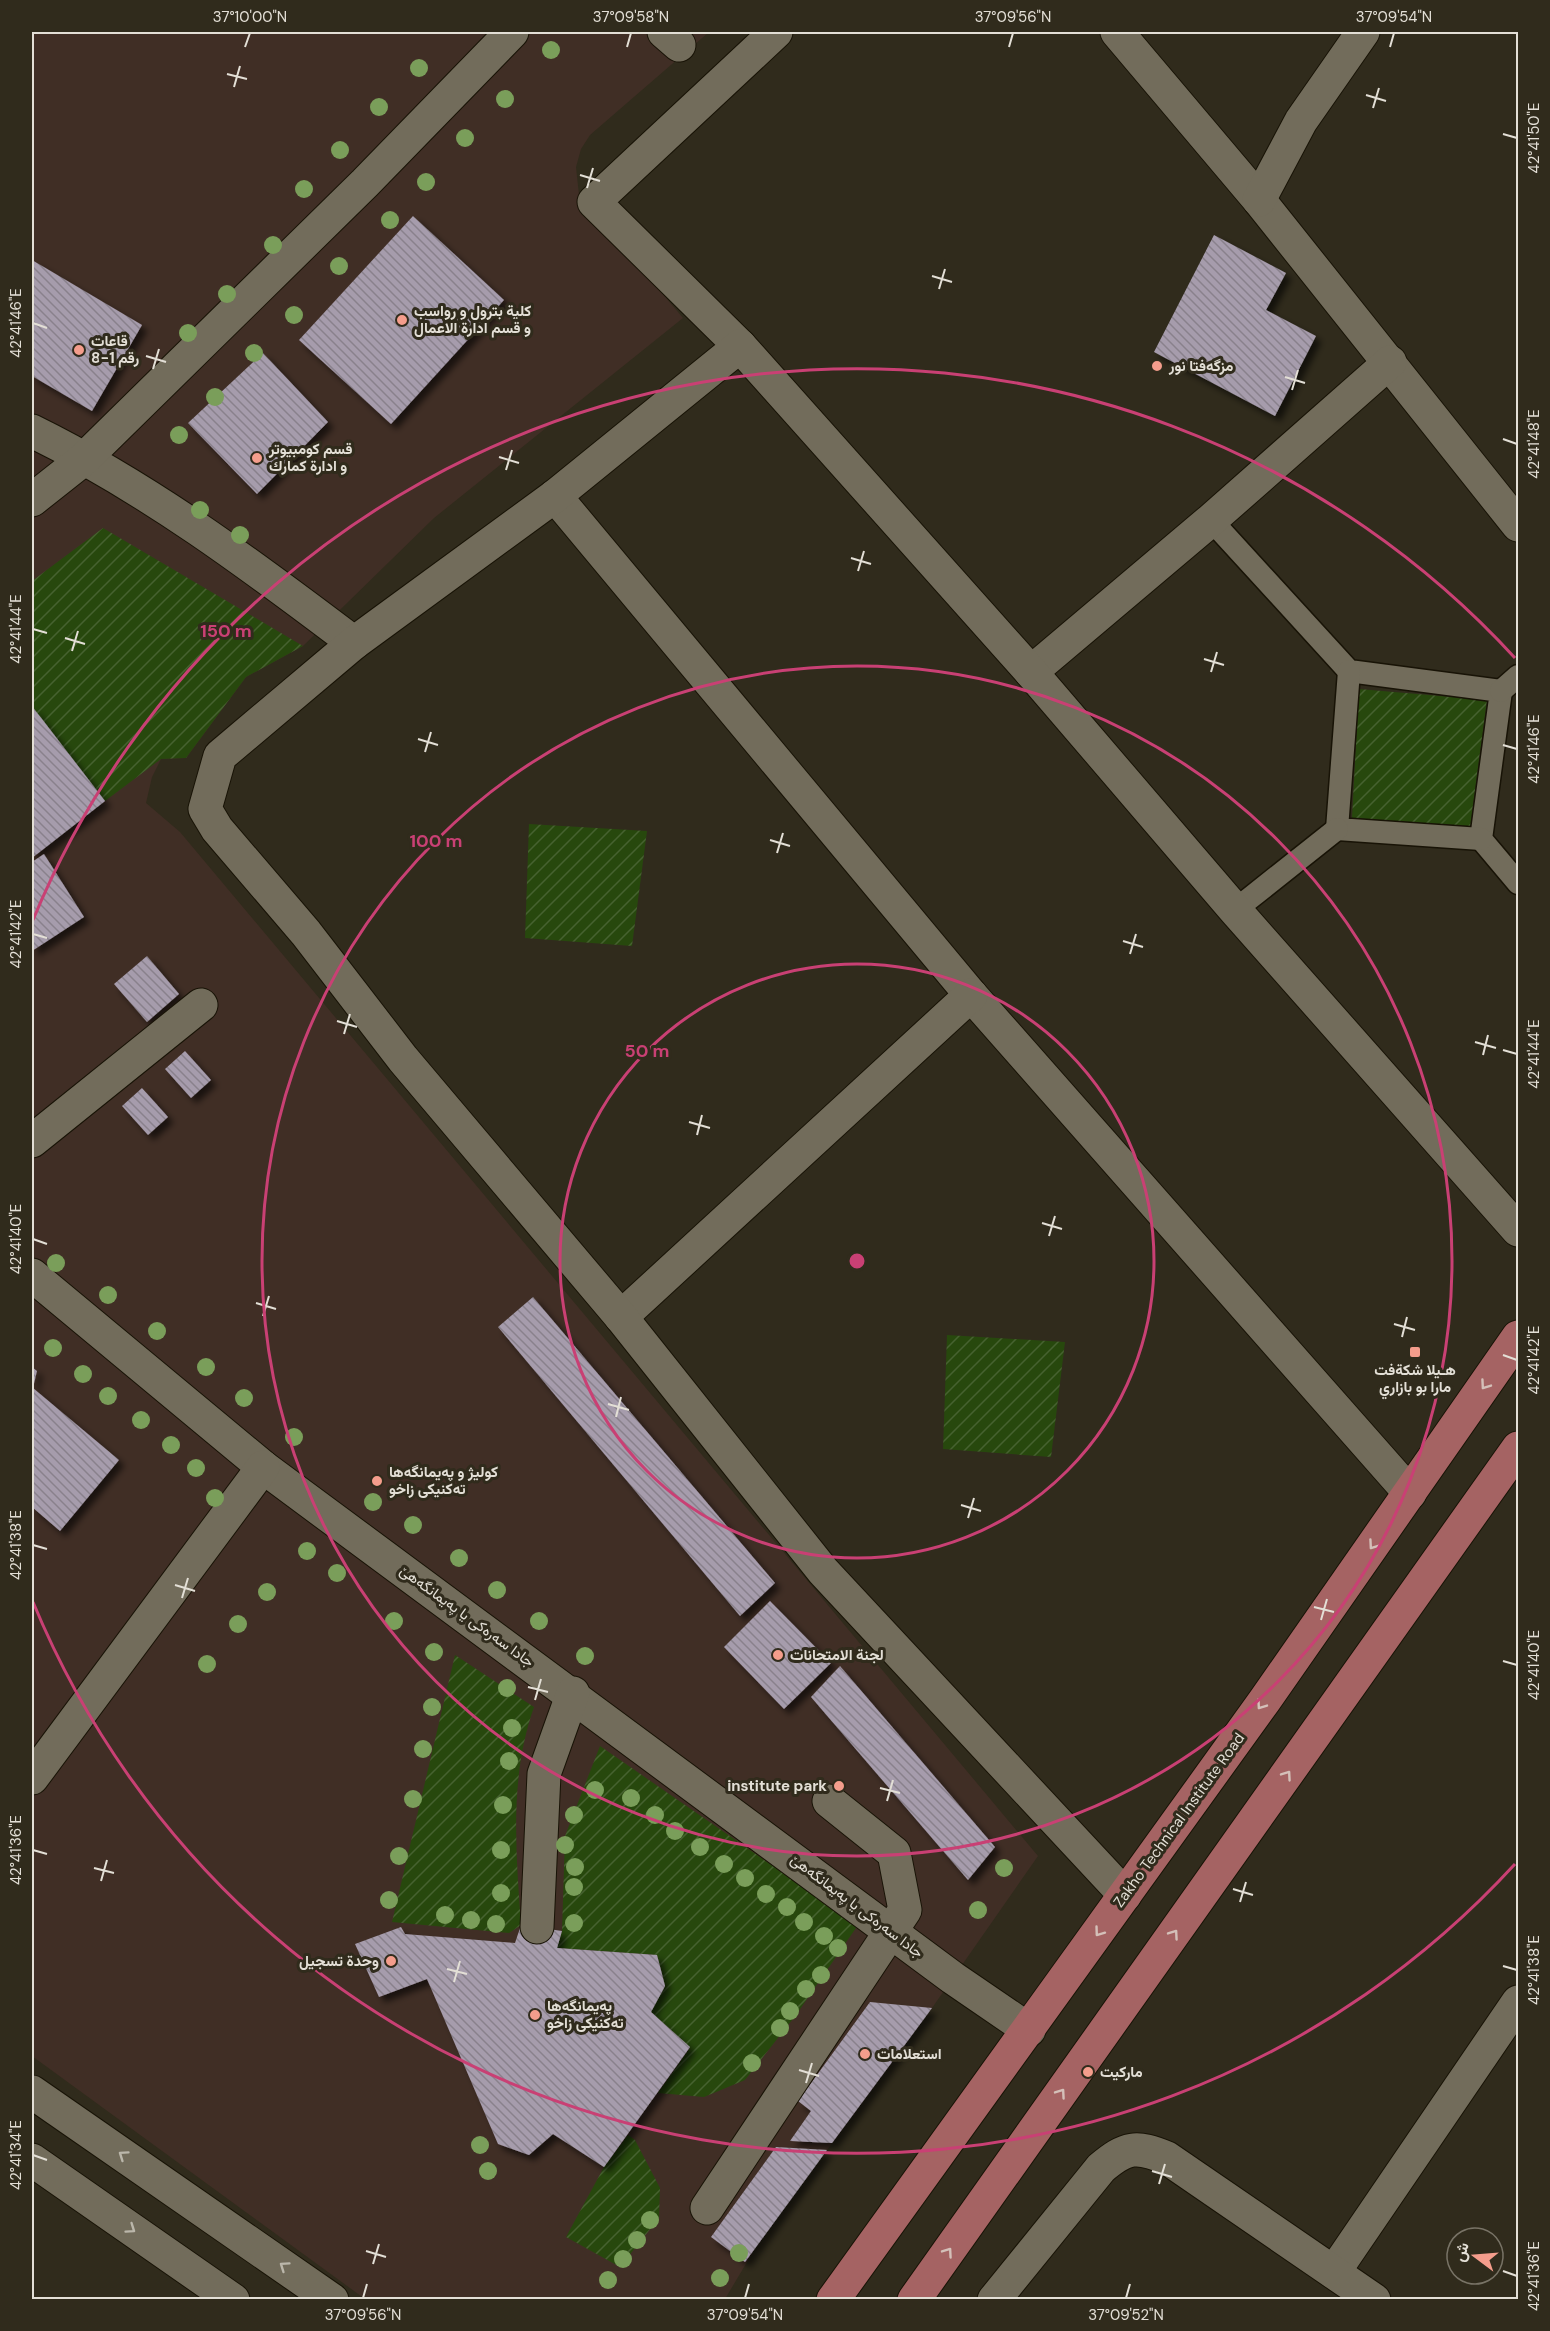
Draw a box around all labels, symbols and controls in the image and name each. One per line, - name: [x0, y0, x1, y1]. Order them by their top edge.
- text: 37°10'00"N: [213, 7, 287, 27]
- text: 37°09'58"N: [593, 7, 669, 27]
- text: 37°09'56"N: [975, 7, 1051, 27]
- text: 37°09'54"N: [1356, 7, 1432, 27]
- text: 42°41'50"E: [1524, 103, 1544, 173]
- text: 42°41'46"E: [6, 288, 26, 358]
- place label: كلية بترول و رواسب و قسم ادارة الاعمال: [414, 301, 531, 338]
- marker: كلية بترول و رواسب و قسم ادارة الاعمال: [395, 313, 409, 327]
- place label: قاعات رقم 1-8: [91, 331, 139, 368]
- marker: قاعات رقم 1-8: [72, 343, 86, 357]
- place label: مزگەفتا نور: [1168, 356, 1234, 376]
- marker: مزگەفتا نور: [1150, 359, 1164, 373]
- text: 42°41'48"E: [1524, 409, 1544, 479]
- place label: قسم کومبیوتر و ادارة كمارك: [268, 439, 353, 476]
- marker: قسم کومبیوتر و ادارة كمارك: [250, 451, 264, 465]
- text: 42°41'44"E: [6, 594, 26, 664]
- text: 150 m: [200, 619, 252, 643]
- text: 42°41'46"E: [1524, 714, 1544, 784]
- text: 100 m: [409, 829, 463, 853]
- text: 42°41'42"E: [6, 900, 26, 968]
- text: 42°41'44"E: [1524, 1019, 1544, 1089]
- text: 50 m: [624, 1039, 670, 1063]
- text: 42°41'40"E: [6, 1204, 26, 1274]
- centre of rings: [847, 1251, 867, 1271]
- text: 42°41'42"E: [1524, 1326, 1544, 1394]
- marker: هـيلا شكةفت مارا بو بازاري: [1408, 1345, 1422, 1359]
- place label: هـيلا شكةفت مارا بو بازاري: [1374, 1360, 1456, 1400]
- one-way arrow: [1481, 1379, 1492, 1390]
- place label: كوليژ و په‌يمانگه‌ها ته‌كنيكى زاخو: [389, 1462, 498, 1499]
- marker: كوليژ و په‌يمانگه‌ها ته‌كنيكى زاخو: [370, 1474, 384, 1488]
- text: 42°41'38"E: [6, 1510, 26, 1580]
- one-way arrow: [1369, 1538, 1380, 1549]
- street label: جادا سه‌ره‌كى يا په‌يمانگه‌هێ: [396, 1560, 538, 1672]
- text: 42°41'40"E: [1524, 1630, 1544, 1700]
- place label: لجنة الامتحانات: [790, 1645, 884, 1665]
- marker: لجنة الامتحانات: [771, 1648, 785, 1662]
- one-way arrow: [1257, 1698, 1268, 1709]
- street label: Zakho Technical Institute Road: [1109, 1729, 1249, 1911]
- one-way arrow: [1280, 1770, 1291, 1781]
- place label: institute park: [727, 1776, 827, 1796]
- marker: institute park: [832, 1779, 846, 1793]
- text: 42°41'36"E: [6, 1815, 26, 1885]
- street label: جادا سه‌ره‌كى يا په‌يمانگه‌هێ: [786, 1849, 928, 1963]
- one-way arrow: [1095, 1925, 1106, 1936]
- one-way arrow: [1167, 1929, 1178, 1940]
- text: 42°41'38"E: [1524, 1935, 1544, 2005]
- place label: وحدة تسجيل: [299, 1951, 379, 1971]
- marker: وحدة تسجيل: [384, 1954, 398, 1968]
- place label: پەیمانگەها تەکنیکی زاخو: [547, 1996, 624, 2033]
- marker: پەیمانگەها تەکنیکی زاخو: [528, 2008, 542, 2022]
- place label: استعلامات: [877, 2044, 942, 2064]
- marker: استعلامات: [858, 2047, 872, 2061]
- place label: ماركيت: [1100, 2062, 1143, 2082]
- marker: ماركيت: [1081, 2065, 1095, 2079]
- one-way arrow: [1054, 2088, 1065, 2099]
- text: 42°41'34"E: [6, 2120, 26, 2190]
- one-way arrow: [119, 2151, 130, 2162]
- one-way arrow: [125, 2222, 136, 2233]
- north arrow: [1445, 2226, 1505, 2286]
- text: ش: [1448, 2240, 1474, 2264]
- text: 42°41'36"E: [1524, 2241, 1544, 2311]
- one-way arrow: [941, 2247, 952, 2258]
- one-way arrow: [280, 2262, 291, 2273]
- text: 37°09'56"N: [325, 2305, 401, 2325]
- text: 37°09'54"N: [707, 2305, 783, 2325]
- text: 37°09'52"N: [1088, 2305, 1164, 2325]

